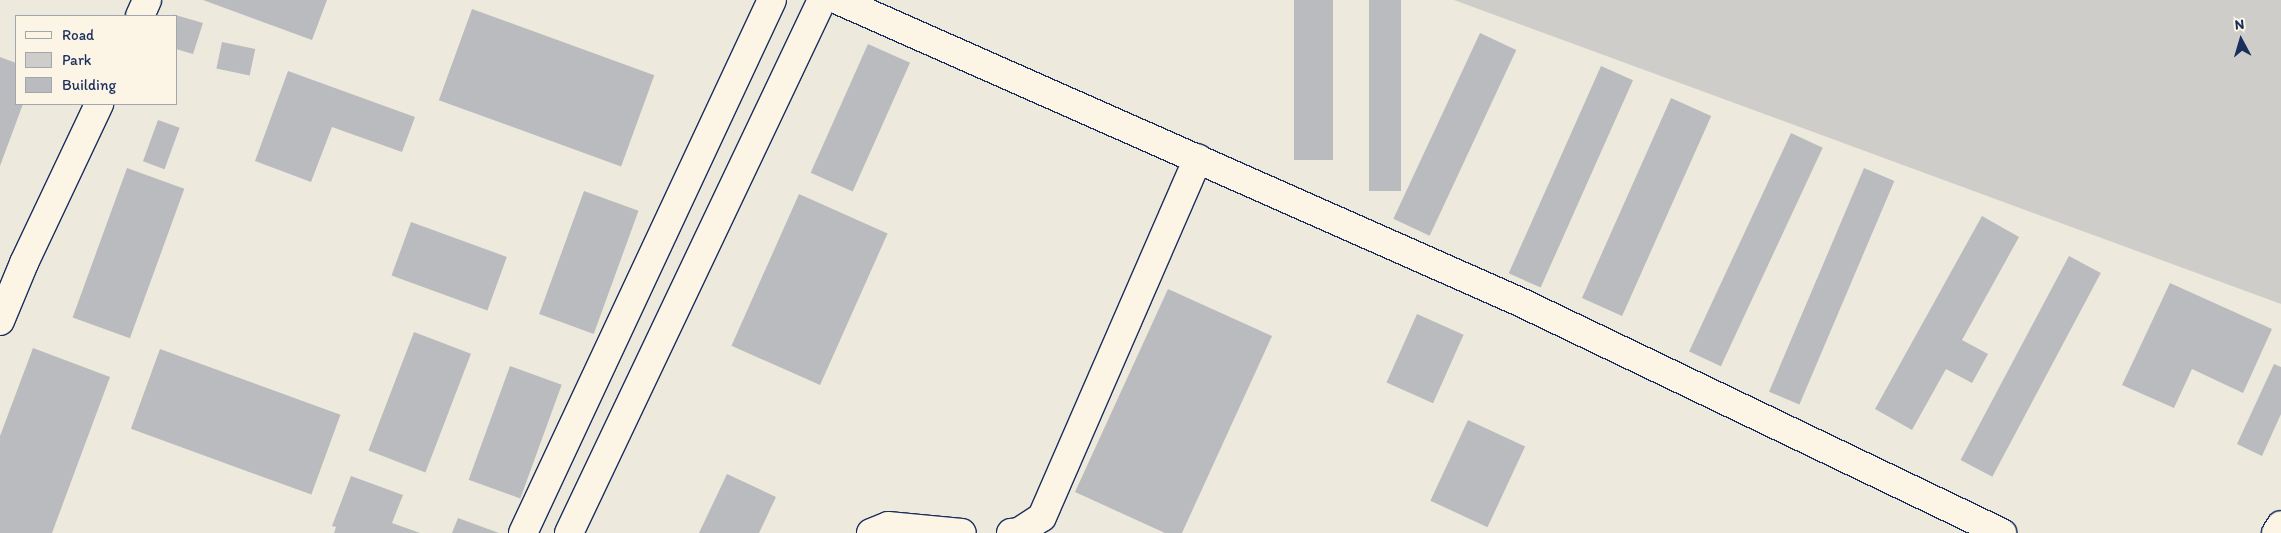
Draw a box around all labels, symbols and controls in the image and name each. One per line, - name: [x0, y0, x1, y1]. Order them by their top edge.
- legend: [15, 15, 178, 105]
- north arrow: [2216, 15, 2266, 65]
- text: N: [2234, 16, 2245, 34]
- text: Road: [62, 26, 94, 44]
- text: Park: [62, 51, 92, 69]
- text: Building: [62, 76, 116, 94]

